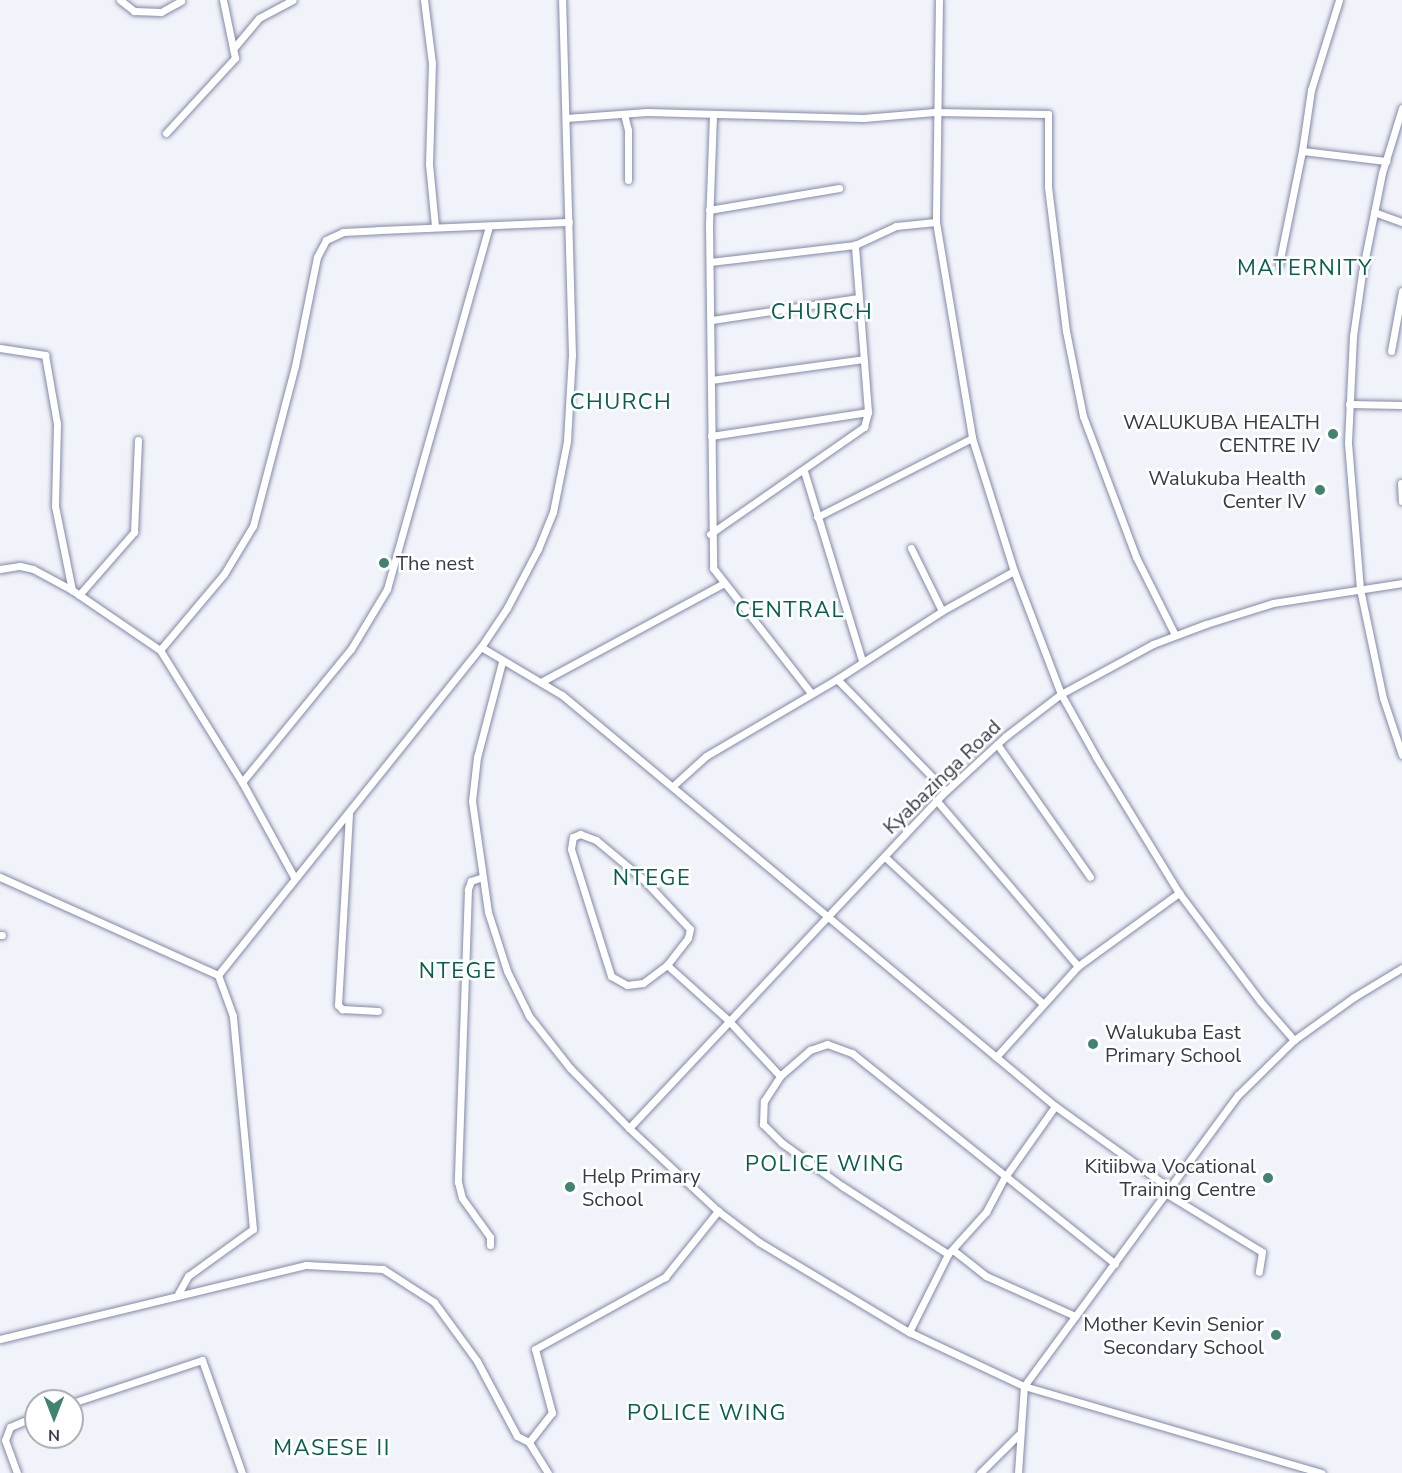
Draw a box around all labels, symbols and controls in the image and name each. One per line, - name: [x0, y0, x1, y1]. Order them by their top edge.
- district label: MATERNITY: [1237, 256, 1373, 282]
- district label: CHURCH: [771, 300, 873, 326]
- district label: CHURCH: [570, 390, 672, 416]
- place label: WALUKUBA HEALTH CENTRE IV: [1123, 410, 1320, 457]
- marker: WALUKUBA HEALTH CENTRE IV: [1324, 425, 1342, 443]
- place label: Walukuba Health Center IV: [1148, 466, 1306, 513]
- marker: Walukuba Health Center IV: [1311, 481, 1329, 499]
- place label: The nest: [396, 551, 474, 575]
- marker: The nest: [377, 556, 391, 570]
- district label: CENTRAL: [735, 598, 845, 624]
- street label: Kyabazinga Road: [878, 715, 1006, 839]
- district label: NTEGE: [613, 866, 691, 892]
- district label: NTEGE: [419, 959, 497, 985]
- place label: Walukuba East Primary School: [1105, 1020, 1241, 1067]
- marker: Walukuba East Primary School: [1086, 1037, 1100, 1051]
- district label: POLICE WING: [745, 1152, 905, 1178]
- place label: Kitiibwa Vocational Training Centre: [1085, 1154, 1256, 1201]
- place label: Help Primary School: [582, 1164, 701, 1211]
- marker: Kitiibwa Vocational Training Centre: [1261, 1171, 1275, 1185]
- marker: Help Primary School: [563, 1180, 577, 1194]
- place label: Mother Kevin Senior Secondary School: [1083, 1312, 1264, 1359]
- marker: Mother Kevin Senior Secondary School: [1269, 1328, 1283, 1342]
- north arrow: [24, 1389, 84, 1449]
- district label: POLICE WING: [627, 1401, 787, 1427]
- text: N: [48, 1424, 60, 1446]
- district label: MASESE II: [273, 1436, 391, 1462]

